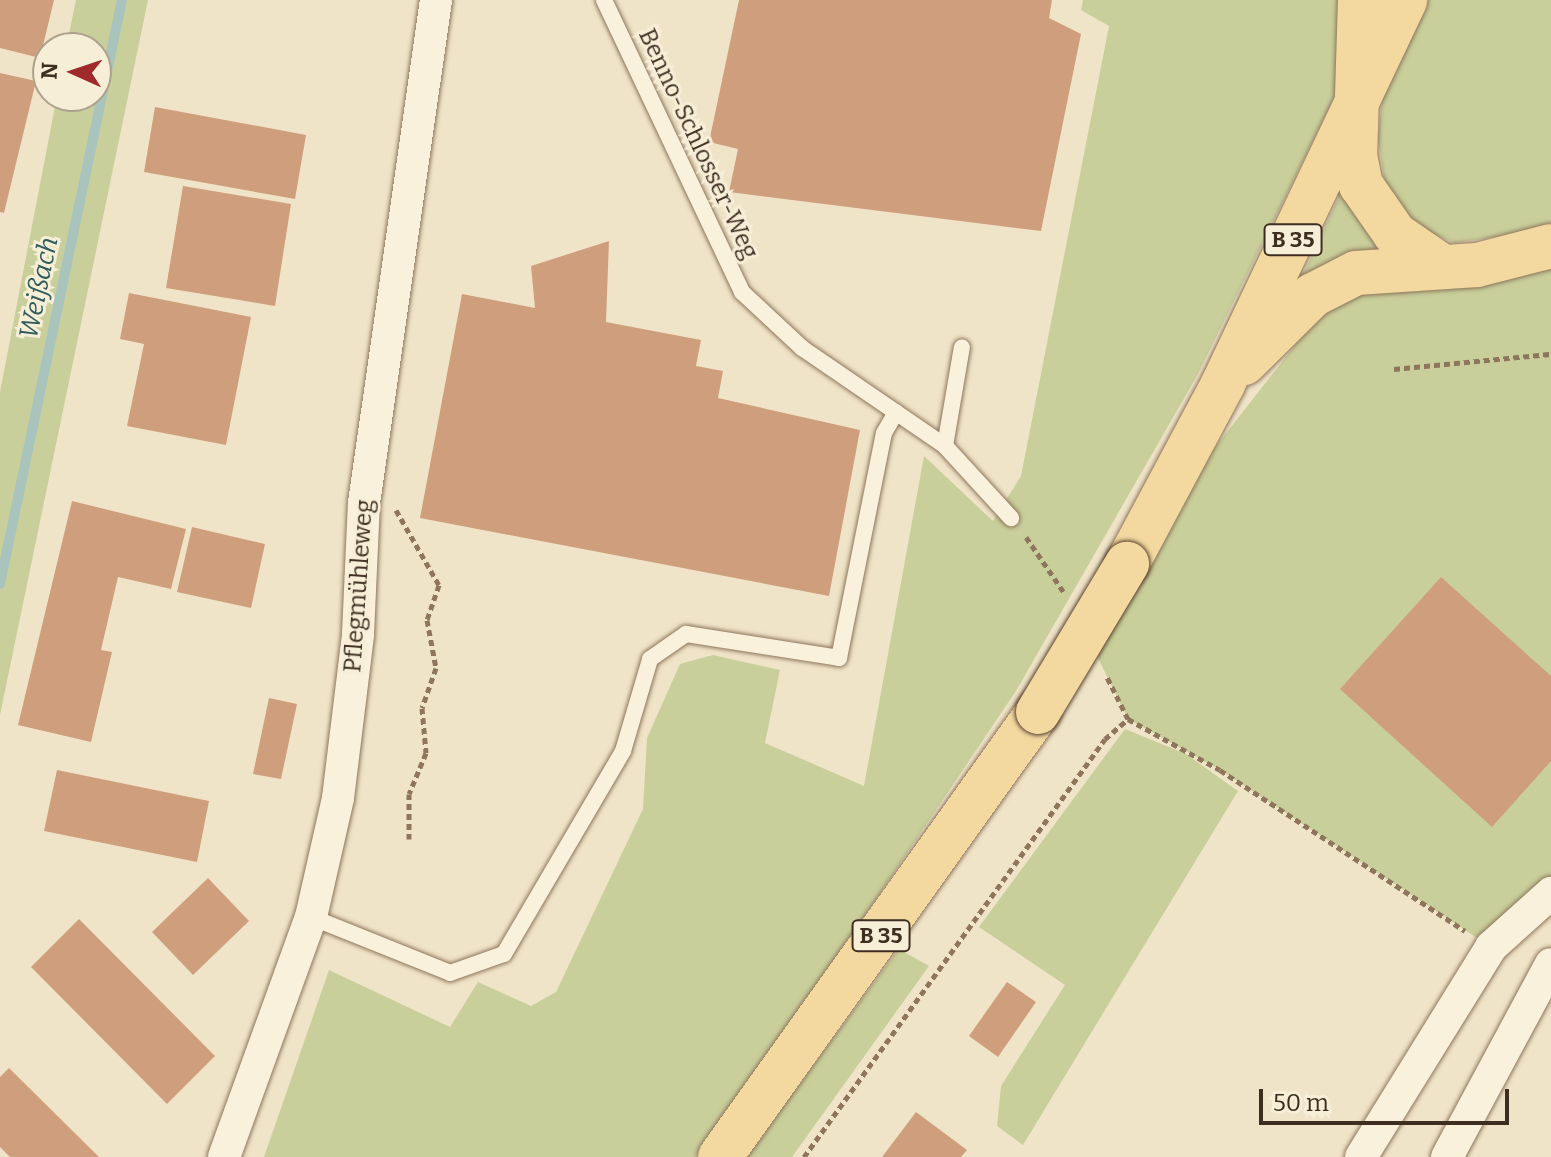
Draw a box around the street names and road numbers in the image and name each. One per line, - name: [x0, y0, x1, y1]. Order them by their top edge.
- street label: Benno-Schlosser-Weg: [632, 24, 764, 264]
- road number: B 35: [1263, 222, 1323, 258]
- street label: Pflegmühleweg: [339, 499, 379, 673]
- road number: B 35: [851, 918, 911, 954]

